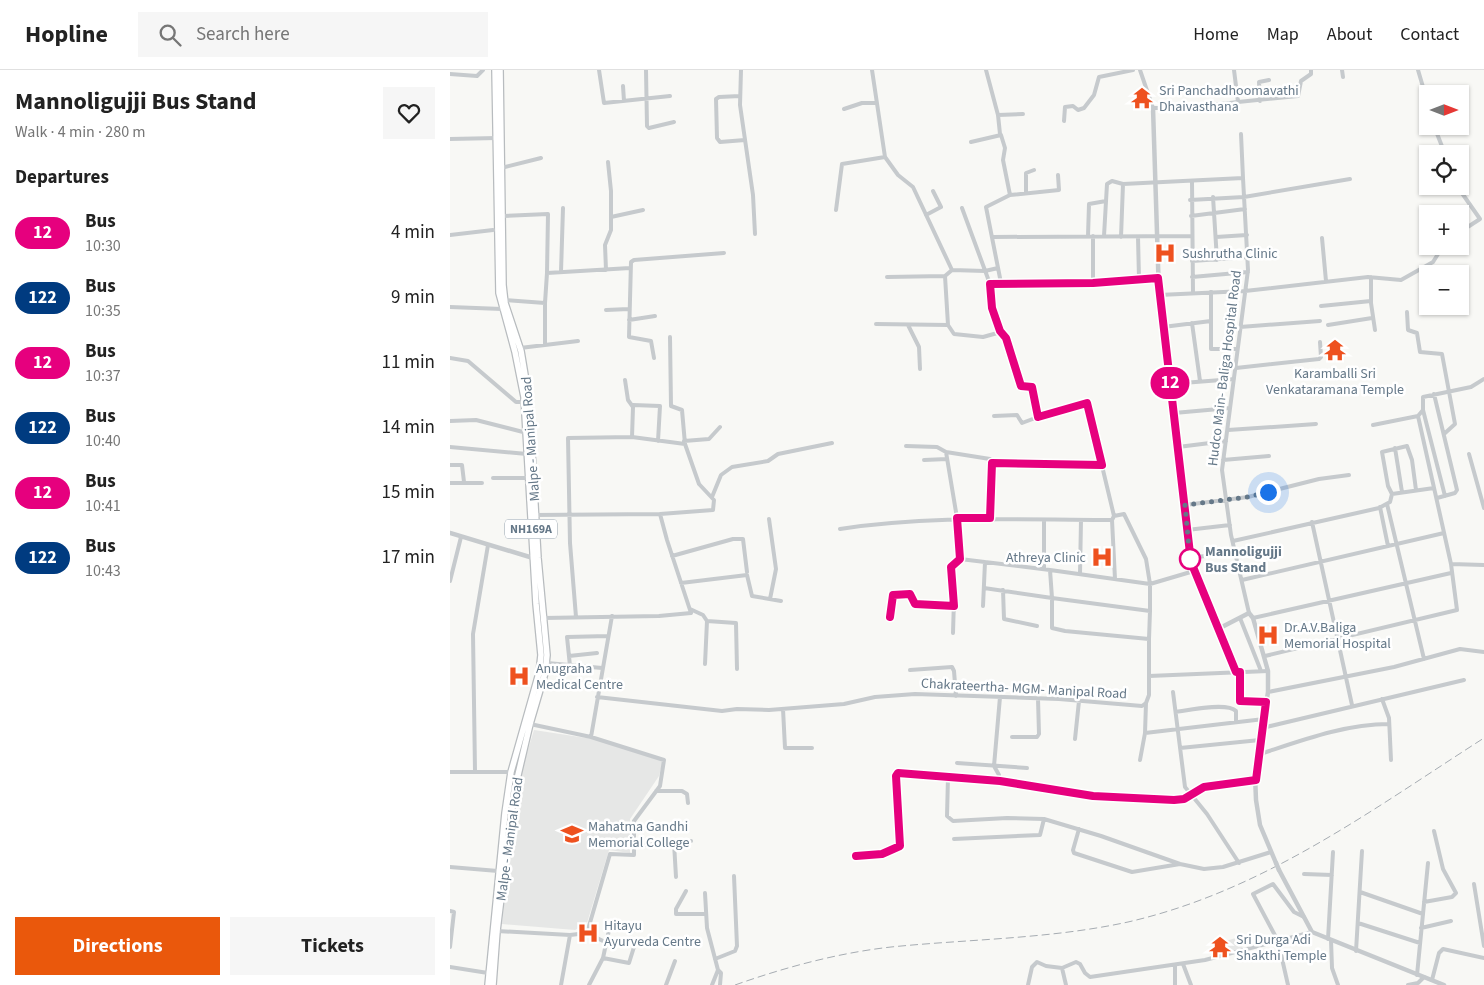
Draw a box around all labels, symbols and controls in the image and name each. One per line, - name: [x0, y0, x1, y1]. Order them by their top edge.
- search box: [138, 12, 488, 57]
- text: Hopline: [25, 17, 108, 52]
- icon: search: [156, 21, 184, 49]
- text: Search here: [196, 21, 290, 48]
- text: Home: [1193, 22, 1239, 47]
- text: Map: [1267, 22, 1299, 47]
- text: About: [1327, 22, 1372, 47]
- text: Contact: [1400, 22, 1459, 47]
- place label: Sri Panchadhoomavathi Dhaivasthana: [1159, 81, 1299, 117]
- text: Mannoligujji Bus Stand: [15, 84, 257, 119]
- temple icon: Sri Panchadhoomavathi Dhaivasthana: [1129, 85, 1155, 111]
- north arrow: [1419, 85, 1469, 135]
- map controls: [1419, 85, 1469, 315]
- button: heart: [383, 87, 435, 139]
- text: Walk · 4 min · 280 m: [15, 121, 146, 143]
- button: locate: [1419, 145, 1469, 195]
- text: Departures: [15, 164, 109, 191]
- button: +: [1419, 205, 1469, 255]
- text: Bus: [85, 208, 116, 235]
- text: 4 min: [391, 219, 435, 246]
- text: 12: [33, 220, 52, 245]
- text: 10:30: [85, 235, 121, 257]
- hospital icon: Sushrutha Clinic: [1152, 240, 1178, 266]
- place label: Sushrutha Clinic: [1182, 244, 1278, 264]
- button: −: [1419, 265, 1469, 315]
- street label: Hudco Main- Baliga Hospital Road: [1203, 269, 1247, 467]
- text: Bus: [85, 273, 116, 300]
- text: 9 min: [391, 284, 435, 311]
- text: 122: [28, 285, 57, 310]
- text: 10:35: [85, 300, 121, 322]
- temple icon: Karamballi Sri Venkataramana Temple: [1322, 337, 1348, 363]
- text: Bus: [85, 338, 116, 365]
- text: 11 min: [381, 349, 435, 376]
- text: 12: [33, 350, 52, 375]
- place label: Karamballi Sri Venkataramana Temple: [1266, 364, 1404, 400]
- text: 10:37: [85, 365, 121, 387]
- line badge: 12: [1148, 367, 1192, 399]
- text: 12: [1160, 370, 1180, 395]
- street label: Malpe - Manipal Road: [517, 376, 545, 502]
- text: Bus: [85, 403, 116, 430]
- text: 14 min: [381, 414, 435, 441]
- text: 122: [28, 415, 57, 440]
- text: 10:40: [85, 430, 121, 452]
- text: Bus: [85, 468, 116, 495]
- text: 15 min: [381, 479, 435, 506]
- text: 12: [33, 480, 52, 505]
- your location: [1256, 480, 1281, 505]
- text: 10:41: [85, 495, 121, 517]
- road number: NH169A: [505, 519, 557, 538]
- text: Bus: [85, 533, 116, 560]
- place label: Mannoligujji Bus Stand: [1205, 542, 1282, 578]
- text: 17 min: [381, 544, 435, 571]
- hospital icon: Athreya Clinic: [1089, 544, 1115, 570]
- text: 122: [28, 545, 57, 570]
- place label: Athreya Clinic: [1006, 548, 1087, 568]
- marker: Mannoligujji Bus Stand: [1179, 548, 1201, 570]
- text: 10:43: [85, 560, 121, 582]
- place label: Dr.A.V.Baliga Memorial Hospital: [1284, 618, 1391, 654]
- hospital icon: Dr.A.V.Baliga Memorial Hospital: [1255, 622, 1281, 648]
- place label: Anugraha Medical Centre: [536, 659, 623, 695]
- hospital icon: Anugraha Medical Centre: [506, 663, 532, 689]
- street label: Chakrateertha- MGM- Manipal Road: [920, 674, 1128, 704]
- street label: Malpe - Manipal Road: [491, 776, 529, 902]
- place label: Mahatma Gandhi Memorial College: [588, 817, 689, 853]
- school or university icon: Mahatma Gandhi Memorial College: [559, 821, 585, 847]
- place label: Hitayu Ayurveda Centre: [604, 916, 701, 952]
- button: Directions: [15, 917, 220, 975]
- button: Tickets: [230, 917, 435, 975]
- hospital icon: Hitayu Ayurveda Centre: [575, 920, 601, 946]
- place label: Sri Durga Adi Shakthi Temple: [1236, 930, 1327, 966]
- temple icon: Sri Durga Adi Shakthi Temple: [1207, 934, 1233, 960]

